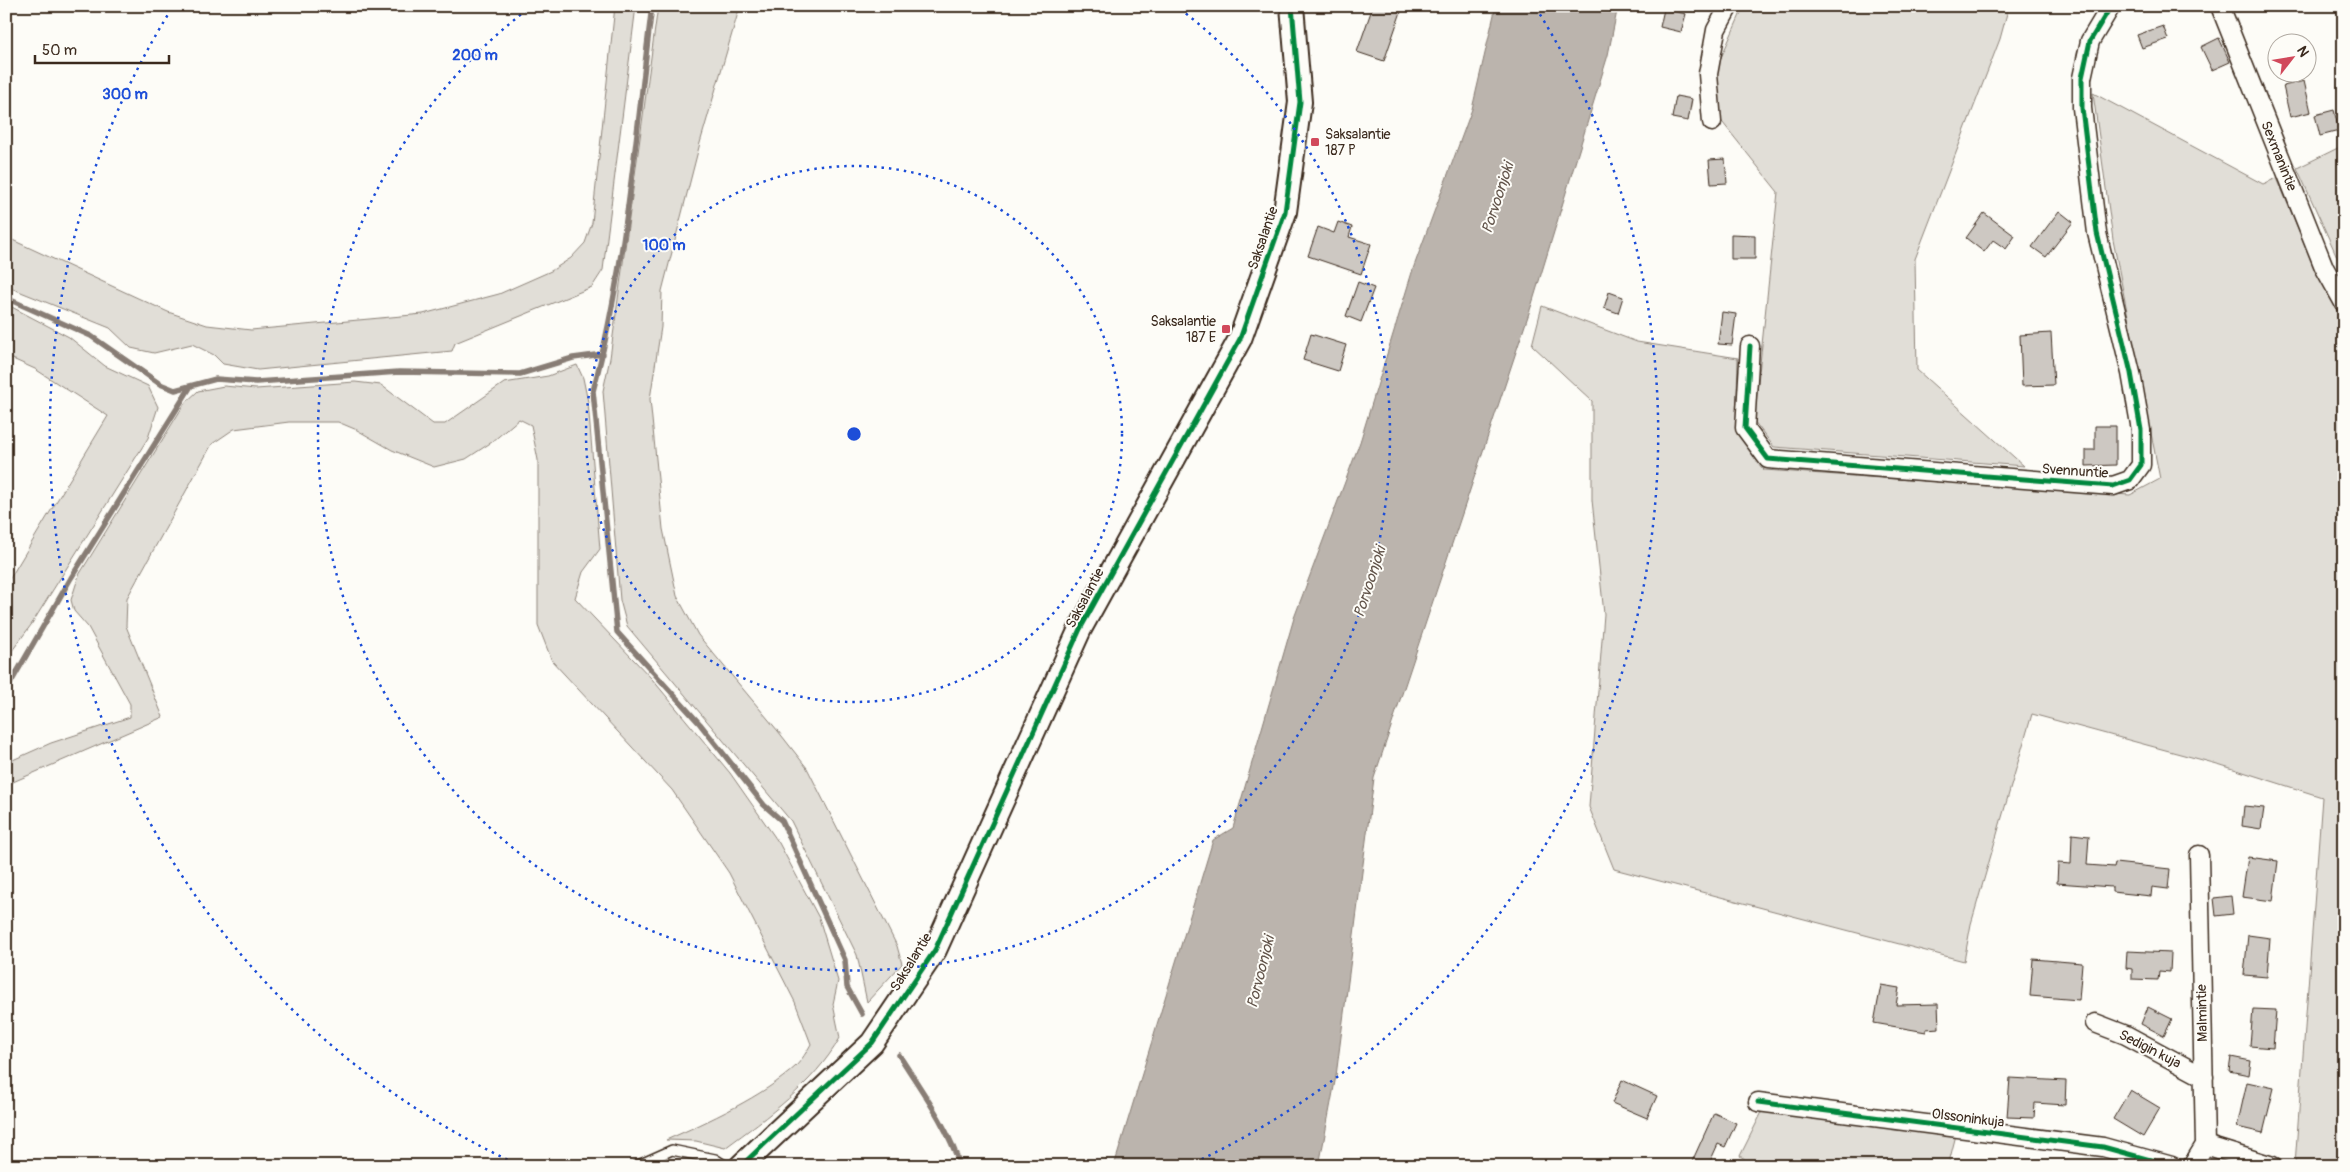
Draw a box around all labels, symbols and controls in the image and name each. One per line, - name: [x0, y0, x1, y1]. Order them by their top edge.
- scale bar: [35, 32, 169, 64]
- north arrow: [2268, 32, 2318, 82]
- text: 50 m: [42, 41, 77, 60]
- text: N: [2293, 43, 2312, 60]
- text: 200 m: [452, 46, 498, 65]
- text: 300 m: [102, 85, 148, 104]
- street label: Sexmanintie: [2257, 119, 2301, 193]
- place label: Saksalantie 187 P: [1325, 126, 1391, 159]
- marker: Saksalantie 187 P: [1309, 136, 1321, 148]
- water label: Porvoonjoki: [1478, 158, 1519, 236]
- street label: Saksalantie: [1244, 204, 1282, 272]
- text: 100 m: [643, 236, 685, 255]
- place label: Saksalantie 187 E: [1150, 313, 1216, 346]
- marker: Saksalantie 187 E: [1220, 323, 1232, 335]
- centre of rings: [845, 425, 863, 443]
- street label: Svennuntie: [2041, 460, 2109, 482]
- water label: Porvoonjoki: [1350, 542, 1391, 620]
- street label: Saksalantie: [1062, 565, 1108, 631]
- street label: Saksalantie: [886, 930, 936, 994]
- water label: Porvoonjoki: [1243, 932, 1280, 1010]
- street label: Malmintie: [2193, 984, 2211, 1042]
- street label: Sedigin kuja: [2116, 1026, 2184, 1072]
- street label: Olssoninkuja: [1931, 1105, 2005, 1131]

